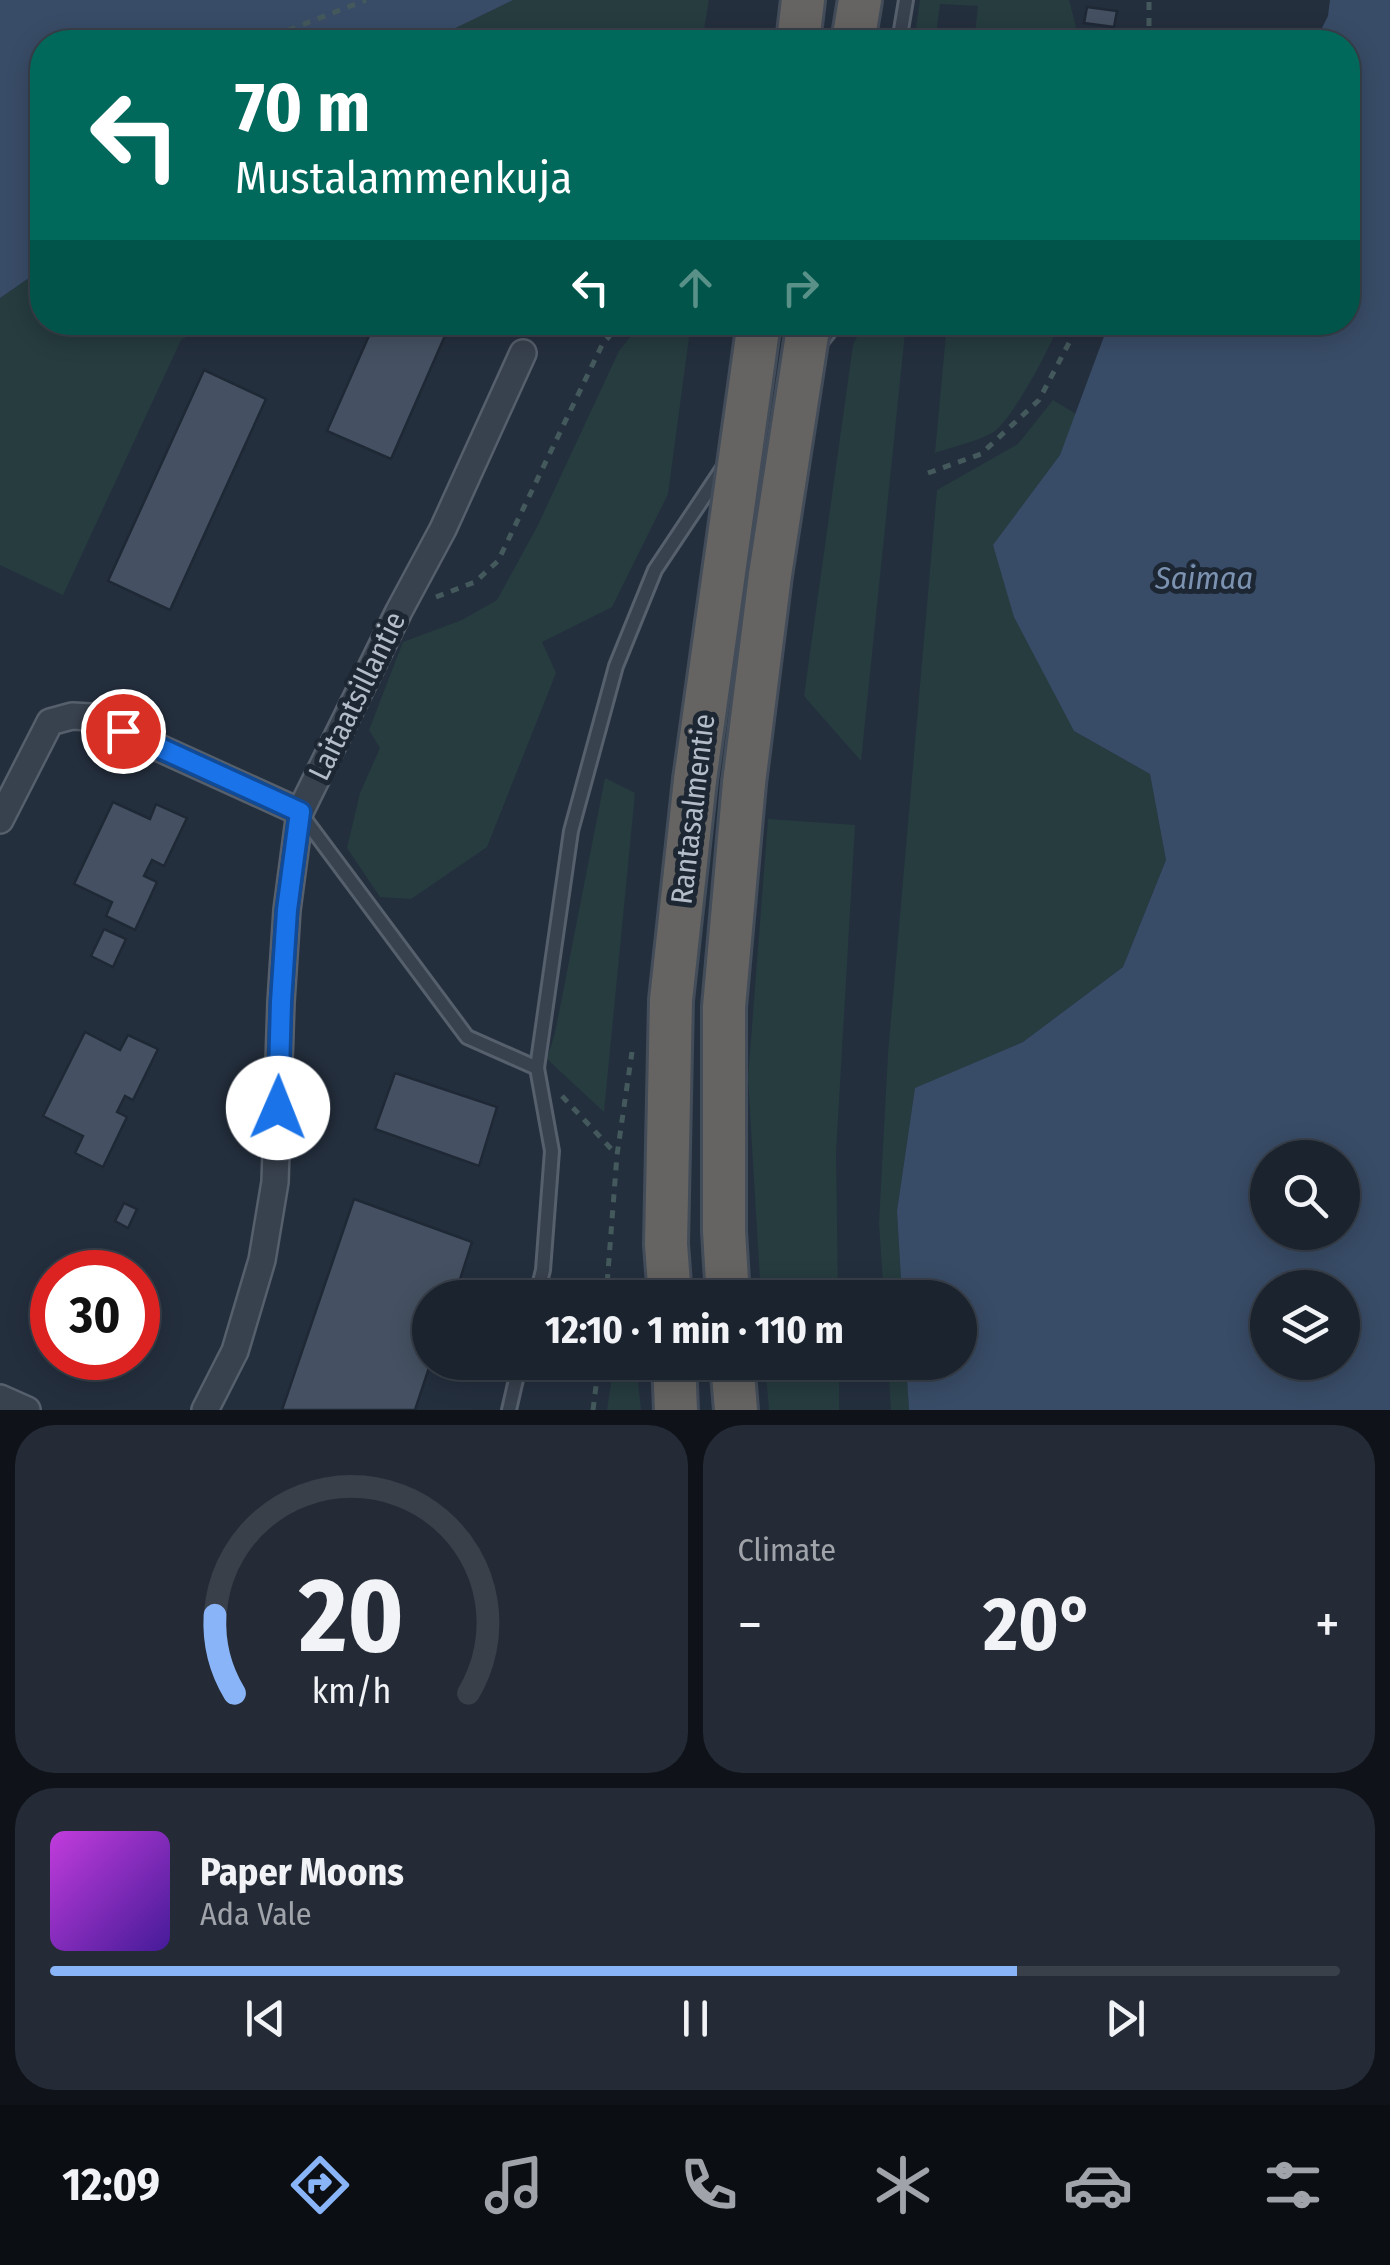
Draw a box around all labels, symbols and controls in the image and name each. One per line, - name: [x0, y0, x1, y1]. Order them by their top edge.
- text: 70 m: [235, 66, 370, 150]
- icon: left: [70, 70, 200, 200]
- text: Mustalammenkuja: [235, 151, 572, 205]
- icon: left: [563, 260, 618, 315]
- icon: ahead: [668, 260, 723, 315]
- icon: right: [773, 260, 828, 315]
- water label: Saimaa: [1154, 559, 1253, 597]
- street label: Laitaatsillantie: [301, 606, 413, 786]
- pin: [81, 689, 166, 774]
- icon: arrive: [96, 704, 151, 759]
- street label: Rantasalmentie: [663, 712, 723, 906]
- position arrow: [226, 1056, 330, 1160]
- map controls: [1250, 1140, 1360, 1380]
- button: search: [1250, 1140, 1360, 1250]
- speed limit sign: 30: [30, 1250, 160, 1380]
- button: layers: [1250, 1270, 1360, 1380]
- text: 12:10 · 1 min · 110 m: [545, 1307, 844, 1353]
- text: Climate: [738, 1531, 836, 1569]
- text: 20: [298, 1554, 404, 1679]
- text: 20°: [983, 1580, 1094, 1670]
- text: −: [738, 1592, 762, 1658]
- text: +: [1315, 1592, 1340, 1658]
- text: km/h: [311, 1670, 391, 1712]
- text: Paper Moons: [200, 1849, 404, 1895]
- text: Ada Vale: [200, 1895, 312, 1933]
- icon: previous: [238, 1991, 293, 2046]
- icon: pause: [668, 1991, 723, 2046]
- icon: next: [1098, 1991, 1153, 2046]
- icon: directions: [285, 2150, 355, 2220]
- icon: music: [479, 2150, 549, 2220]
- icon: phone: [674, 2150, 744, 2220]
- icon: climate: [868, 2150, 938, 2220]
- icon: car: [1063, 2150, 1133, 2220]
- icon: filters: [1258, 2150, 1328, 2220]
- text: 12:09: [62, 2158, 160, 2212]

